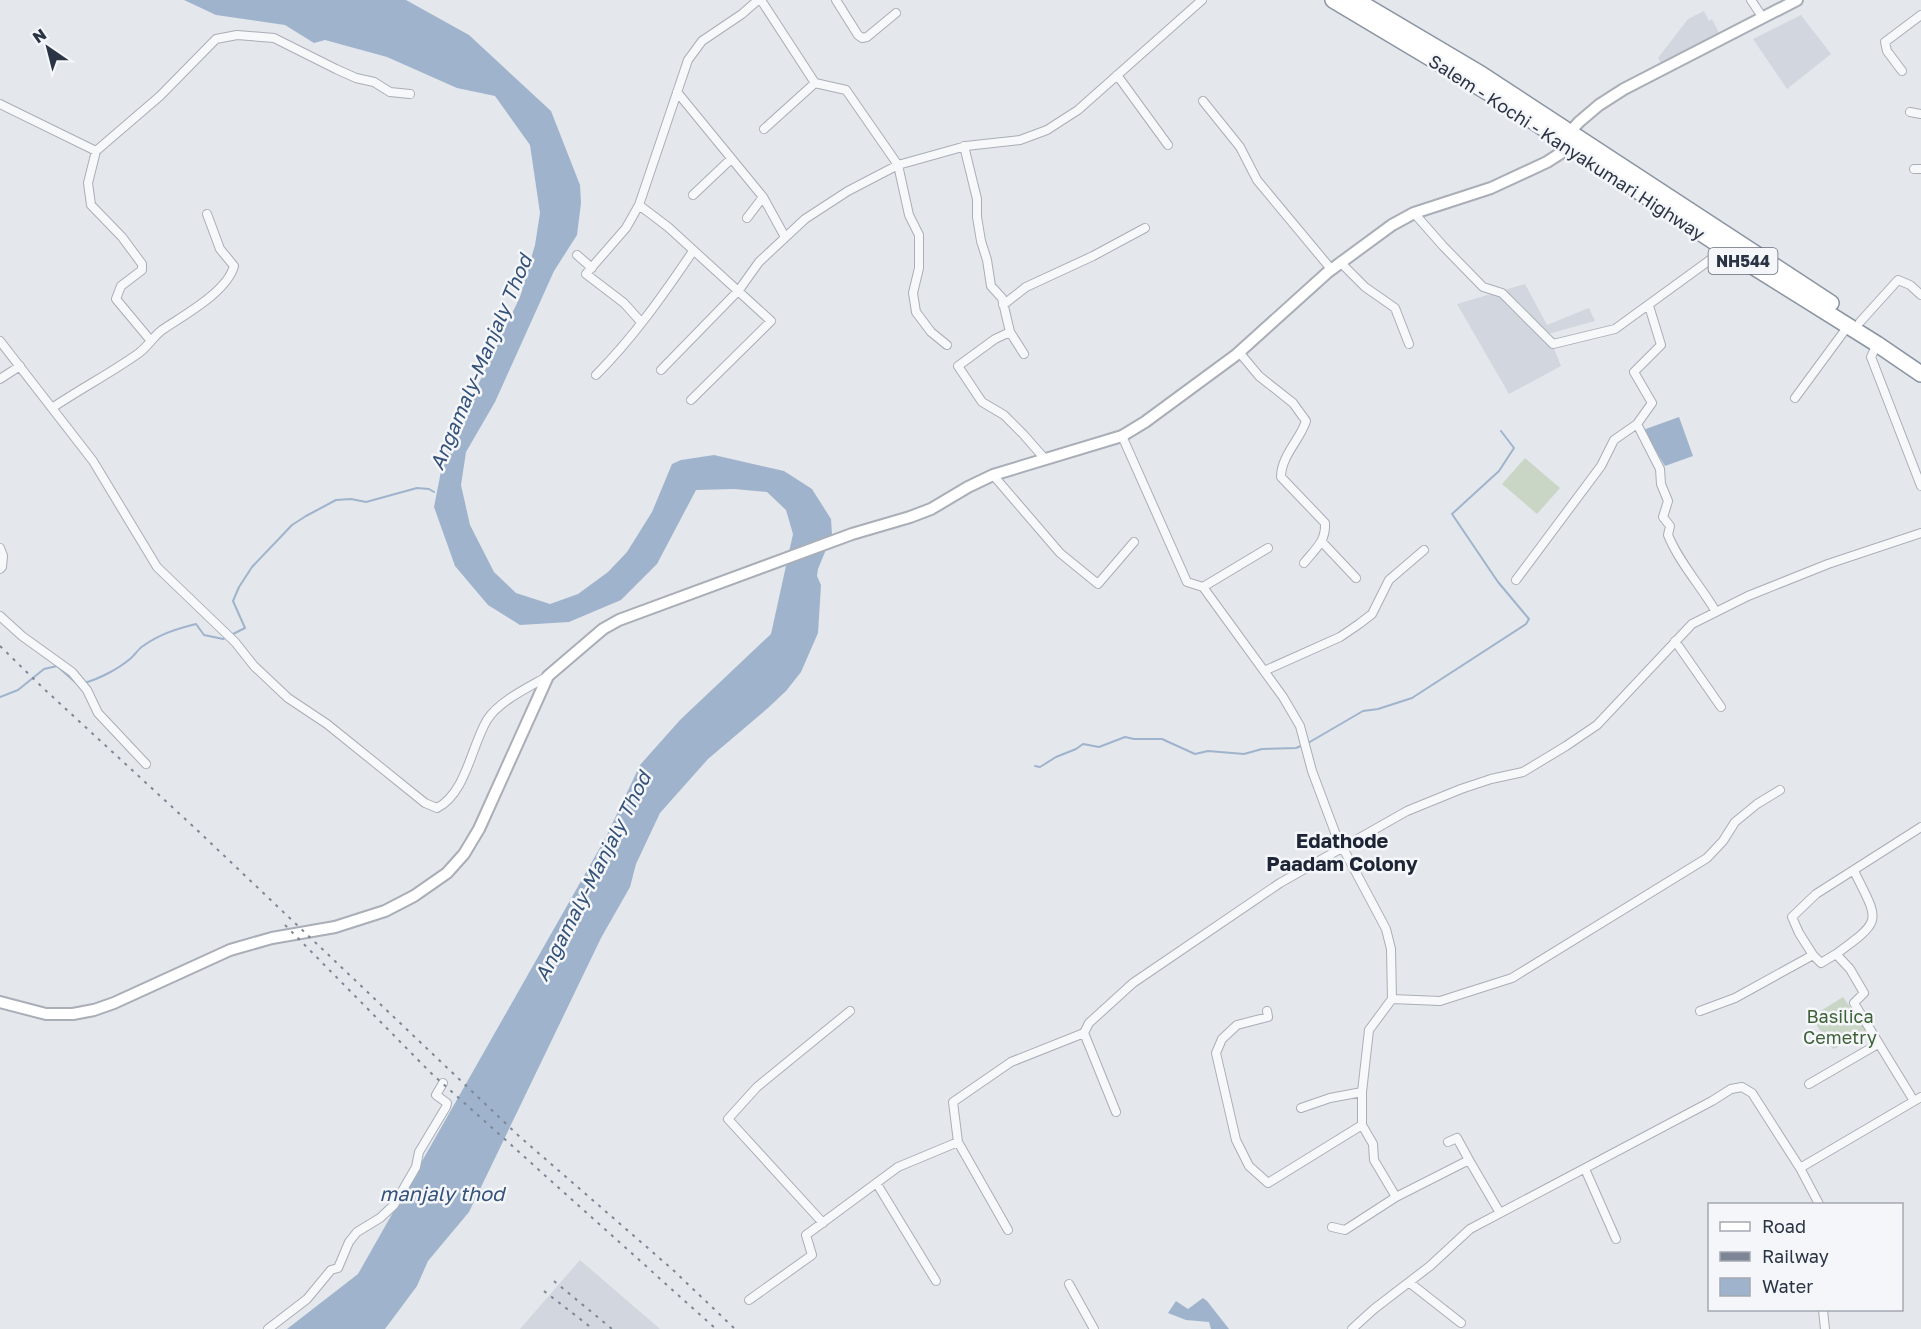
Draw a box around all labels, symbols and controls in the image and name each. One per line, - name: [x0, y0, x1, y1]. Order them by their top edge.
- north arrow: [18, 18, 78, 78]
- text: N: [29, 24, 50, 47]
- street label: Salem - Kochi - Kanyakumari Highway: [1425, 49, 1709, 245]
- water label: Angamaly-Manjaly Thod: [424, 248, 538, 474]
- road number: NH544: [1708, 248, 1778, 274]
- water label: Angamaly-Manjaly Thod: [529, 765, 657, 985]
- district label: Edathode Paadam Colony: [1266, 828, 1418, 875]
- park label: Basilica Cemetry: [1803, 1005, 1877, 1048]
- water label: manjaly thod: [380, 1181, 507, 1206]
- legend: [1708, 1203, 1903, 1311]
- text: Road: [1762, 1215, 1806, 1237]
- text: Railway: [1762, 1245, 1829, 1267]
- text: Water: [1762, 1275, 1813, 1297]

